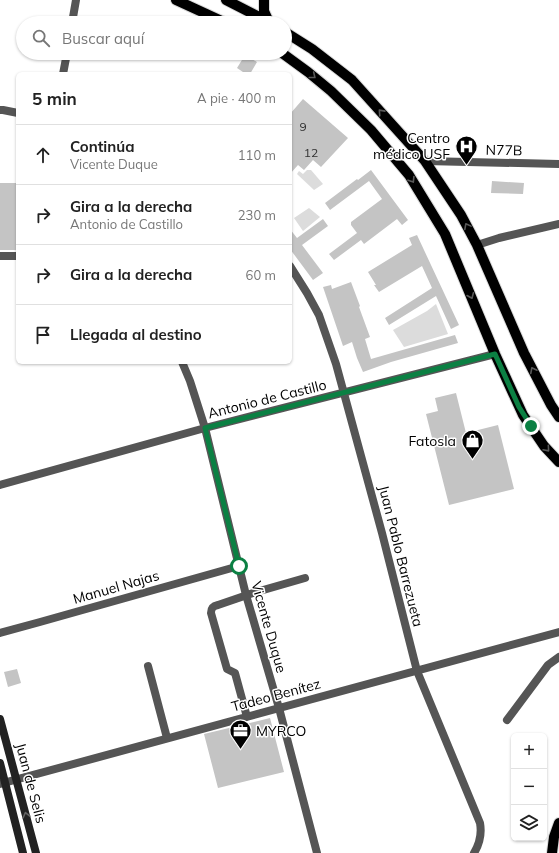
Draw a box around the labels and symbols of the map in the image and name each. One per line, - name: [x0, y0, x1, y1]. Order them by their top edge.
- one-way arrow: [308, 72, 315, 79]
- one-way arrow: [378, 109, 385, 117]
- house number: 9: [299, 119, 307, 134]
- place label: Centro médico USF: [373, 129, 450, 163]
- hospital icon: Centro médico USF: [453, 133, 479, 166]
- street label: N77B: [485, 141, 523, 159]
- house number: 12: [304, 145, 318, 160]
- one-way arrow: [407, 176, 415, 183]
- one-way arrow: [465, 223, 472, 231]
- one-way arrow: [466, 291, 474, 299]
- one-way arrow: [530, 367, 538, 374]
- street label: Antonio de Castillo: [206, 376, 328, 422]
- route end: [522, 417, 540, 435]
- shop icon: Fatosla: [459, 428, 485, 461]
- place label: Fatosla: [409, 432, 456, 450]
- one-way arrow: [543, 444, 550, 452]
- street label: Juan Pablo Barrezueta: [375, 483, 427, 629]
- route start: [230, 557, 248, 575]
- street label: Manuel Najas: [71, 566, 161, 608]
- street label: Vicente Duque: [247, 579, 291, 675]
- street label: Tadeo Benítez: [229, 674, 323, 716]
- office icon: MYRCO: [227, 718, 253, 751]
- place label: MYRCO: [256, 722, 306, 740]
- street label: Juan de Selis: [12, 741, 50, 825]
- one-way arrow: [22, 812, 31, 819]

